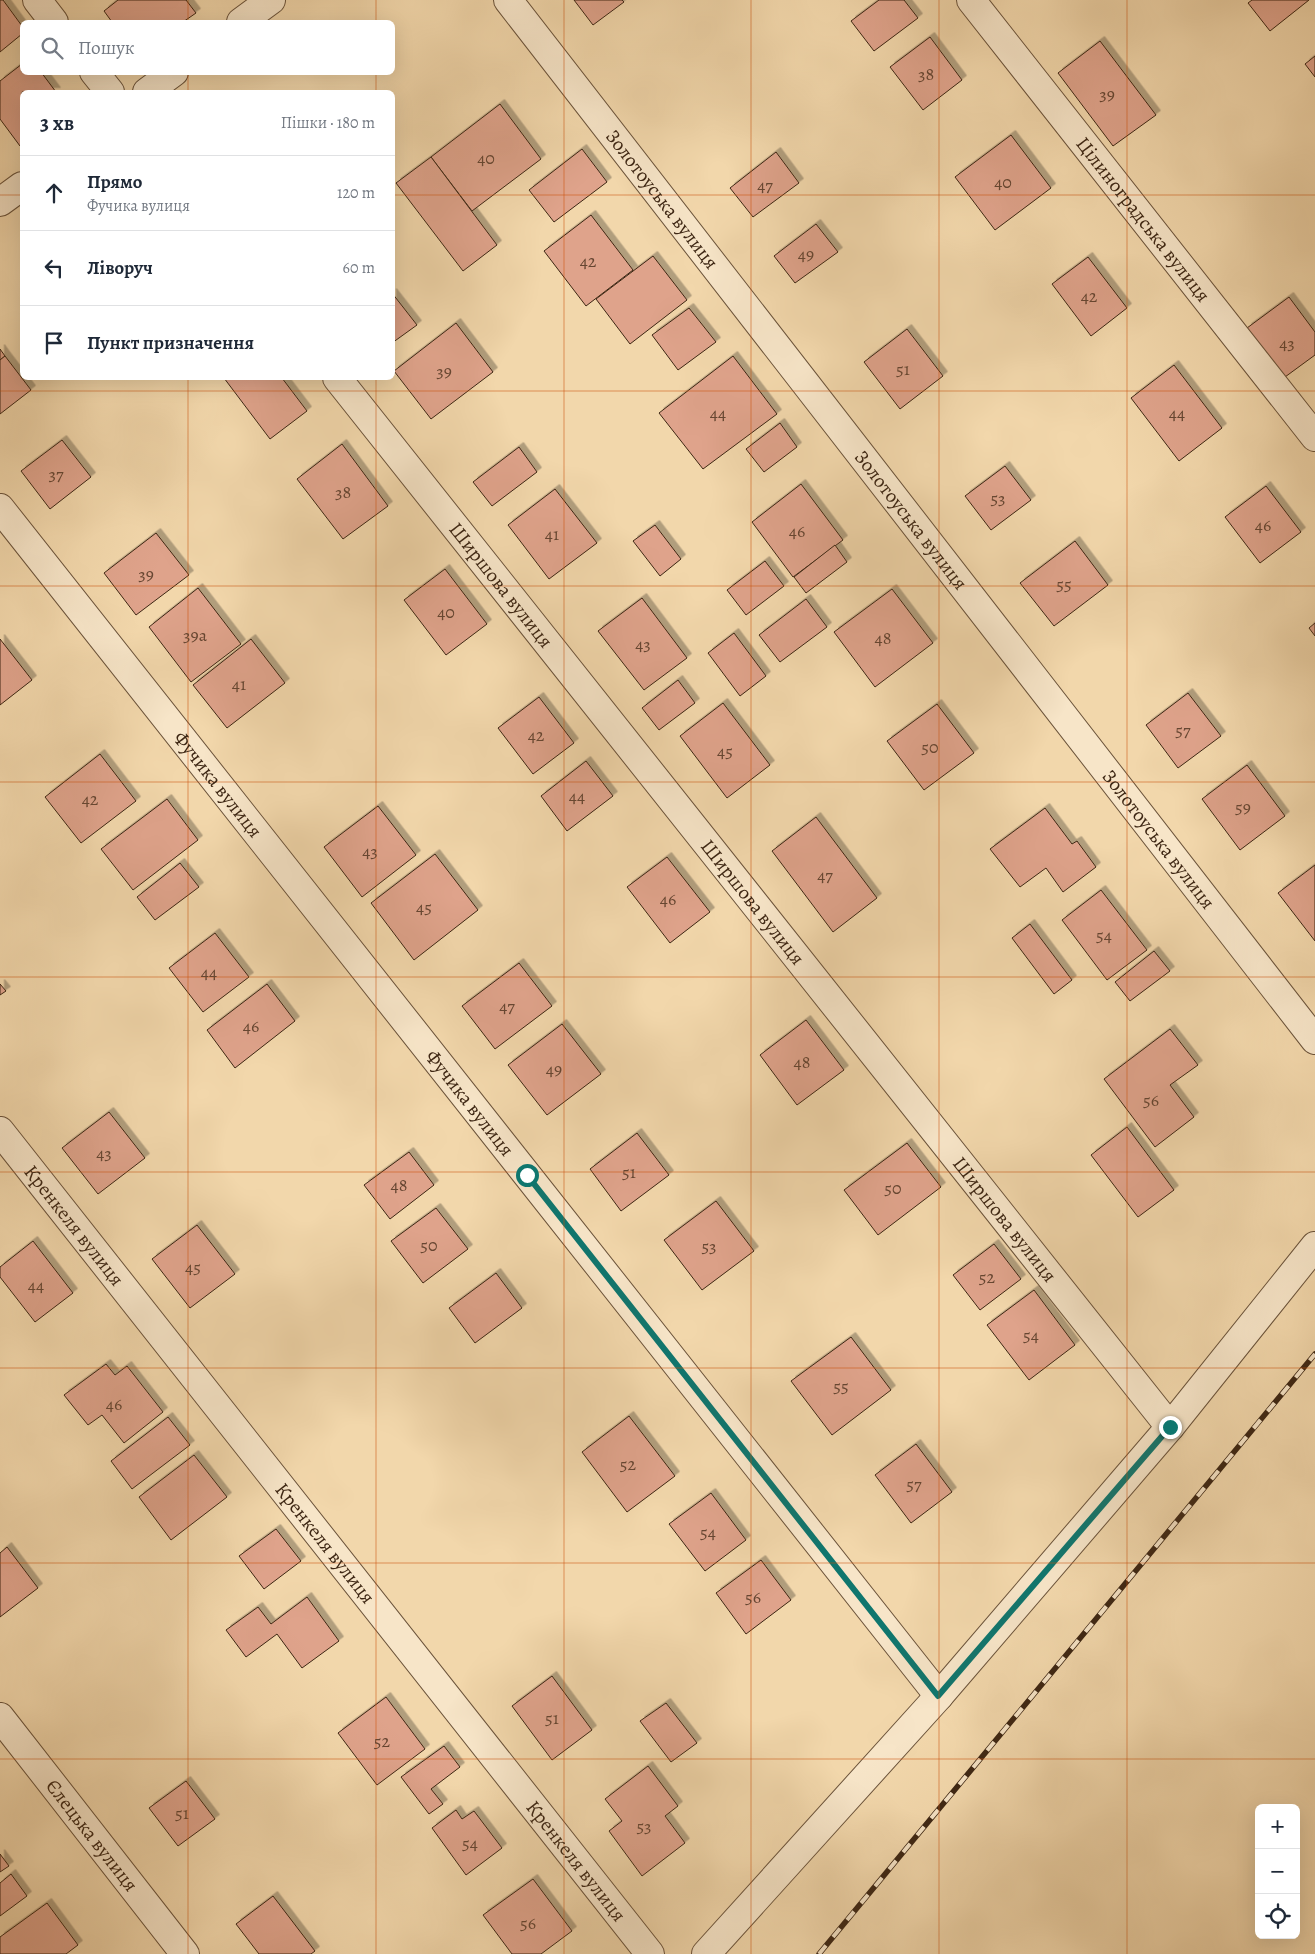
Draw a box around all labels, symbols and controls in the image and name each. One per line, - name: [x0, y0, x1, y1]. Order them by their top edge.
- search box: [20, 20, 395, 75]
- icon: search: [38, 34, 66, 62]
- text: Пошук: [78, 35, 135, 61]
- house number: 38: [918, 62, 934, 86]
- house number: 39: [1099, 82, 1115, 106]
- text: 3 хв: [40, 109, 74, 137]
- text: Пішки · 180 m: [281, 112, 375, 134]
- street label: Золотоуська вулиця: [599, 124, 725, 275]
- street label: Цілиноградська вулиця: [1070, 131, 1217, 308]
- house number: 40: [477, 146, 495, 170]
- text: Прямо: [87, 169, 142, 195]
- house number: 40: [994, 170, 1012, 194]
- house number: 47: [757, 173, 773, 197]
- icon: ahead: [40, 179, 68, 207]
- text: 120 m: [337, 182, 375, 204]
- text: Фучика вулиця: [87, 195, 190, 217]
- house number: 49: [798, 242, 814, 266]
- house number: 42: [580, 249, 597, 273]
- icon: left: [40, 254, 68, 282]
- text: Ліворуч: [87, 255, 153, 281]
- text: 60 m: [343, 257, 375, 279]
- house number: 42: [1081, 284, 1098, 308]
- icon: arrive: [40, 329, 68, 357]
- text: Пункт призначення: [87, 330, 254, 356]
- house number: 43: [1279, 331, 1295, 355]
- house number: 51: [896, 357, 910, 381]
- house number: 39: [436, 359, 452, 383]
- house number: 44: [710, 401, 726, 425]
- house number: 44: [1169, 401, 1185, 425]
- street label: Золотоуська вулиця: [848, 445, 974, 595]
- house number: 37: [48, 462, 64, 486]
- house number: 38: [335, 480, 351, 504]
- house number: 53: [990, 486, 1006, 510]
- house number: 46: [1255, 513, 1271, 537]
- street label: Ширшова вулиця: [442, 517, 559, 654]
- house number: 46: [789, 519, 805, 543]
- house number: 41: [545, 522, 559, 546]
- house number: 39: [138, 562, 154, 586]
- house number: 55: [1056, 572, 1072, 596]
- house number: 40: [437, 600, 455, 624]
- house number: 39а: [183, 623, 208, 647]
- house number: 48: [875, 626, 891, 650]
- house number: 43: [635, 632, 651, 656]
- house number: 41: [232, 672, 246, 696]
- house number: 57: [1175, 718, 1191, 742]
- house number: 42: [528, 723, 545, 747]
- street label: Фучика вулиця: [167, 726, 268, 843]
- house number: 50: [921, 735, 939, 759]
- house number: 45: [717, 739, 733, 763]
- street label: Золотоуська вулиця: [1096, 764, 1221, 915]
- house number: 44: [569, 784, 585, 808]
- house number: 42: [82, 787, 99, 811]
- house number: 59: [1235, 795, 1251, 819]
- street label: Ширшова вулиця: [694, 834, 811, 971]
- house number: 43: [362, 839, 378, 863]
- house number: 47: [817, 863, 833, 887]
- house number: 46: [660, 887, 676, 911]
- house number: 45: [416, 895, 432, 919]
- house number: 54: [1096, 923, 1112, 947]
- house number: 44: [201, 960, 217, 984]
- house number: 47: [499, 994, 515, 1018]
- house number: 46: [243, 1014, 259, 1038]
- street label: Фучика вулиця: [419, 1044, 520, 1162]
- house number: 48: [794, 1050, 810, 1074]
- house number: 49: [546, 1057, 562, 1081]
- house number: 56: [1143, 1088, 1159, 1112]
- house number: 43: [96, 1141, 112, 1165]
- street label: Ширшова вулиця: [946, 1151, 1063, 1288]
- street label: Кренкеля вулиця: [18, 1159, 130, 1292]
- house number: 51: [622, 1160, 636, 1184]
- route start: [516, 1164, 539, 1187]
- house number: 48: [391, 1173, 407, 1197]
- house number: 50: [884, 1176, 902, 1200]
- house number: 50: [420, 1233, 438, 1257]
- house number: 53: [701, 1234, 717, 1258]
- house number: 45: [185, 1255, 201, 1279]
- house number: 52: [979, 1265, 996, 1289]
- house number: 44: [28, 1273, 44, 1297]
- house number: 54: [1023, 1323, 1039, 1347]
- house number: 55: [833, 1374, 849, 1398]
- house number: 46: [106, 1392, 122, 1416]
- route end: [1159, 1416, 1182, 1439]
- house number: 52: [620, 1452, 637, 1476]
- house number: 57: [906, 1472, 922, 1496]
- street label: Кренкеля вулиця: [269, 1477, 381, 1610]
- house number: 54: [700, 1520, 716, 1544]
- house number: 56: [745, 1585, 761, 1609]
- house number: 51: [545, 1706, 559, 1730]
- house number: 52: [374, 1729, 391, 1753]
- street label: Єлецька вулиця: [40, 1774, 144, 1897]
- street label: Кренкеля вулиця: [520, 1795, 632, 1927]
- house number: 51: [175, 1801, 189, 1825]
- map controls: [1255, 1804, 1300, 1939]
- button: +: [1255, 1804, 1300, 1849]
- house number: 53: [636, 1814, 652, 1838]
- house number: 54: [462, 1831, 478, 1855]
- button: −: [1255, 1849, 1300, 1894]
- button: locate: [1255, 1894, 1300, 1939]
- house number: 56: [520, 1911, 536, 1935]

